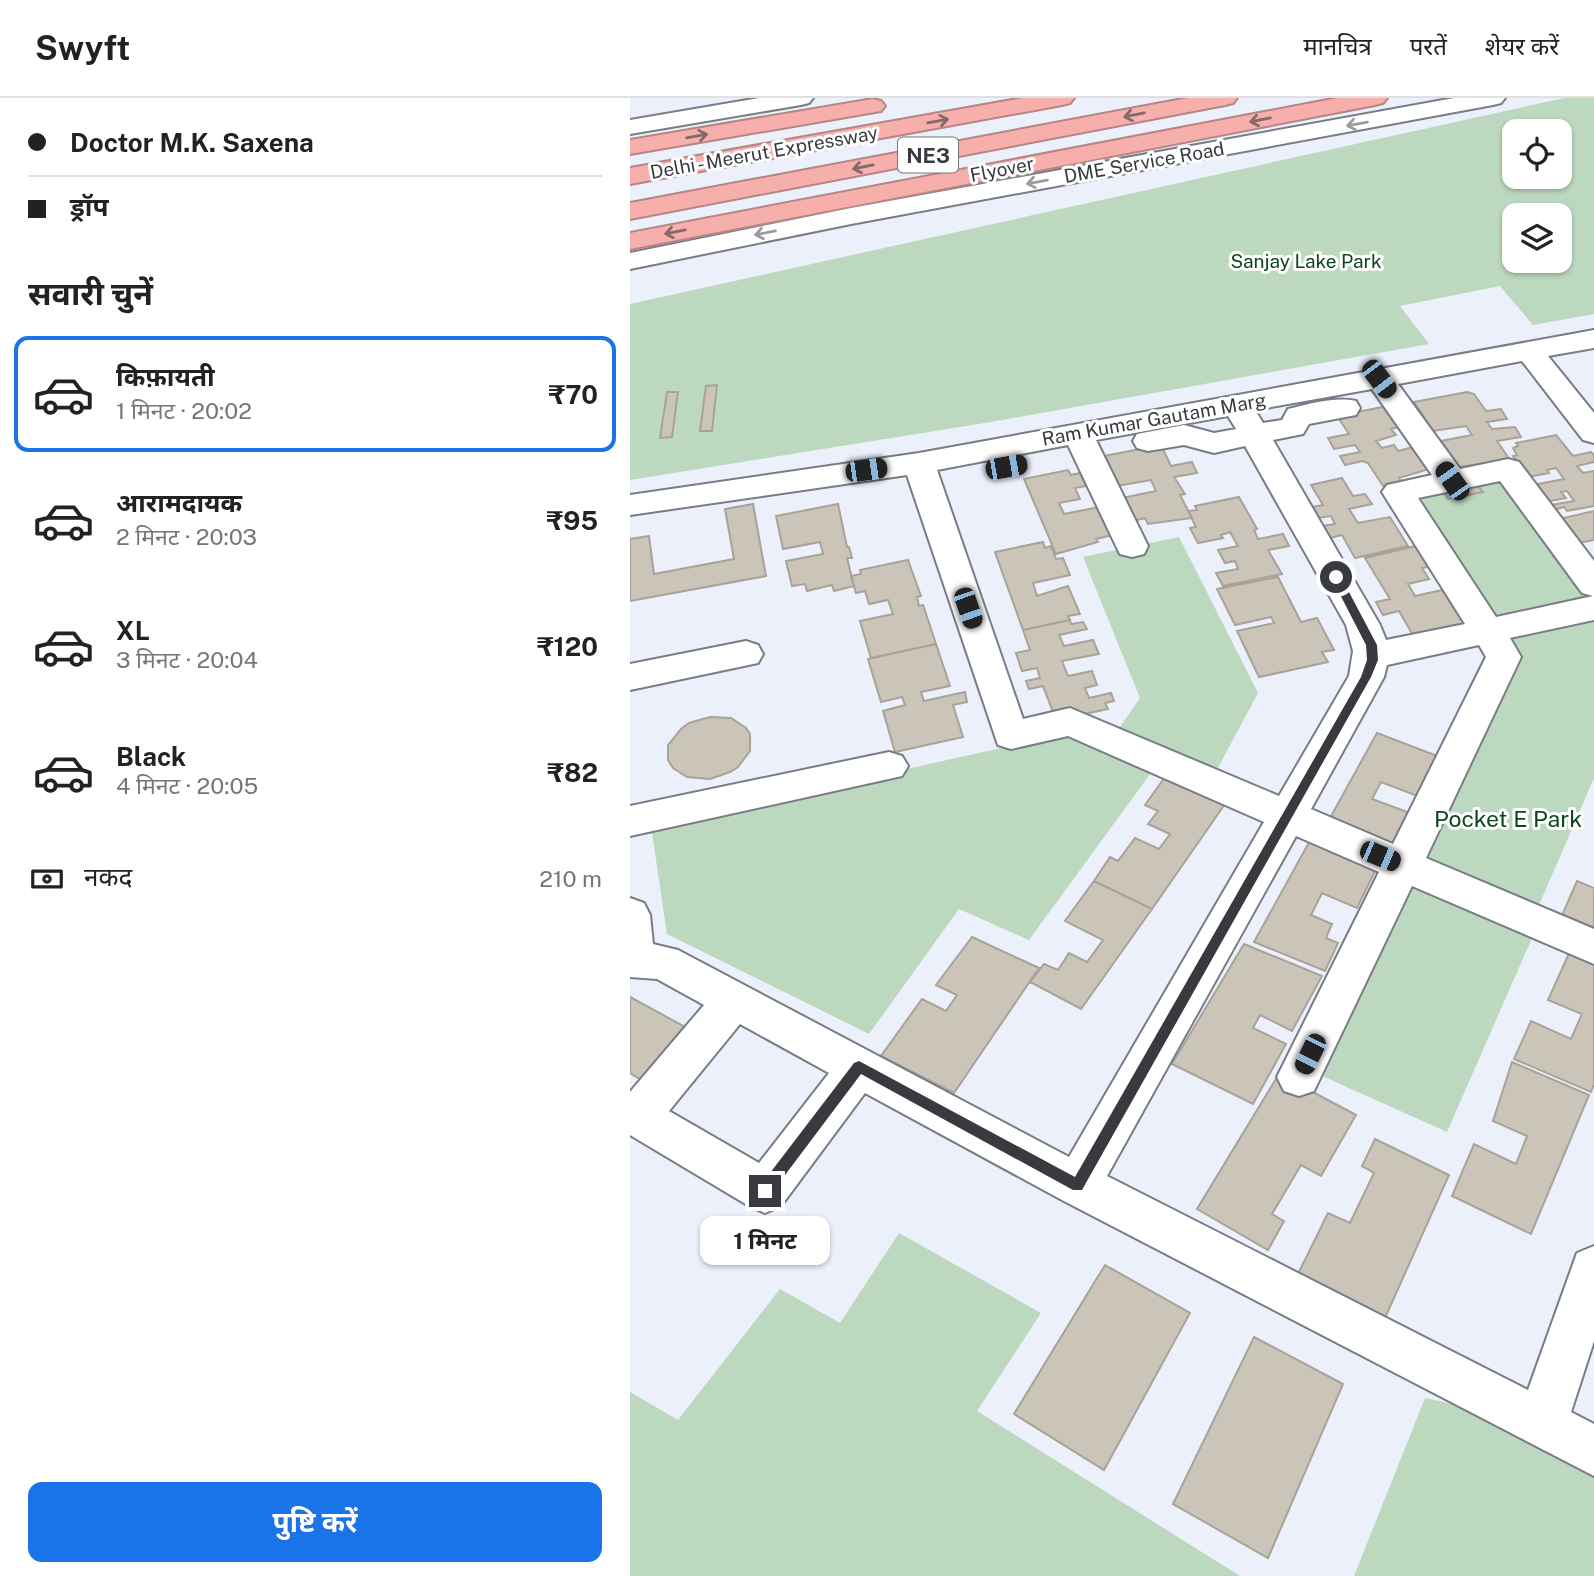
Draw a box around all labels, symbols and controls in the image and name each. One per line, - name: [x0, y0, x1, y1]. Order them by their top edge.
- text: Swyft: [35, 29, 130, 67]
- text: मानचित्र: [1303, 32, 1372, 60]
- text: परतें: [1410, 32, 1447, 60]
- text: शेयर करें: [1485, 32, 1559, 60]
- one-way arrow: [1123, 109, 1146, 123]
- one-way arrow: [926, 113, 949, 127]
- one-way arrow: [1249, 114, 1272, 127]
- one-way arrow: [1346, 117, 1369, 131]
- map controls: [1502, 119, 1572, 273]
- button: locate: [1502, 119, 1572, 189]
- street label: Delhi - Meerut Expressway: [648, 121, 880, 183]
- text: Doctor M.K. Saxena: [70, 127, 314, 158]
- one-way arrow: [685, 128, 708, 142]
- street label: DME Service Road: [1062, 137, 1226, 187]
- road number: NE3: [898, 138, 958, 172]
- street label: Flyover: [968, 152, 1036, 186]
- one-way arrow: [852, 161, 875, 174]
- one-way arrow: [1026, 176, 1049, 189]
- text: ड्रॉप: [70, 191, 108, 222]
- button: layers: [1502, 203, 1572, 273]
- one-way arrow: [664, 226, 687, 240]
- one-way arrow: [754, 227, 777, 241]
- park label: Sanjay Lake Park: [1230, 250, 1382, 272]
- text: सवारी चुनें: [28, 275, 153, 312]
- car: [1358, 356, 1401, 402]
- text: किफ़ायती: [116, 361, 215, 392]
- icon: car: [32, 363, 95, 426]
- text: ₹70: [548, 379, 598, 410]
- street label: Ram Kumar Gautam Marg: [1040, 388, 1268, 450]
- text: 1 मिनट · 20:02: [116, 397, 252, 424]
- car: [984, 453, 1029, 481]
- car: [844, 457, 889, 483]
- car: [1432, 458, 1473, 504]
- text: आरामदायक: [116, 487, 242, 518]
- icon: car: [32, 489, 95, 552]
- text: ₹95: [547, 505, 598, 536]
- text: 2 मिनट · 20:03: [116, 523, 257, 550]
- route start: [1320, 561, 1352, 593]
- car: [952, 585, 985, 631]
- icon: car: [32, 615, 95, 678]
- text: XL: [116, 615, 150, 646]
- text: ₹120: [537, 631, 598, 662]
- text: 3 मिनट · 20:04: [116, 646, 258, 673]
- icon: car: [32, 741, 95, 804]
- text: Black: [116, 741, 186, 772]
- text: ₹82: [547, 757, 598, 788]
- text: 4 मिनट · 20:05: [116, 772, 258, 799]
- park label: Pocket E Park: [1434, 805, 1582, 832]
- car: [1357, 838, 1404, 874]
- icon: cash: [28, 860, 66, 898]
- text: नकद: [84, 861, 132, 892]
- text: 210 m: [539, 865, 602, 892]
- car: [1292, 1031, 1329, 1077]
- route end: [749, 1175, 781, 1207]
- callout: 1 मिनट: [700, 1216, 830, 1264]
- text: 1 मिनट: [733, 1227, 797, 1254]
- button: पुष्टि करें: [28, 1482, 602, 1562]

